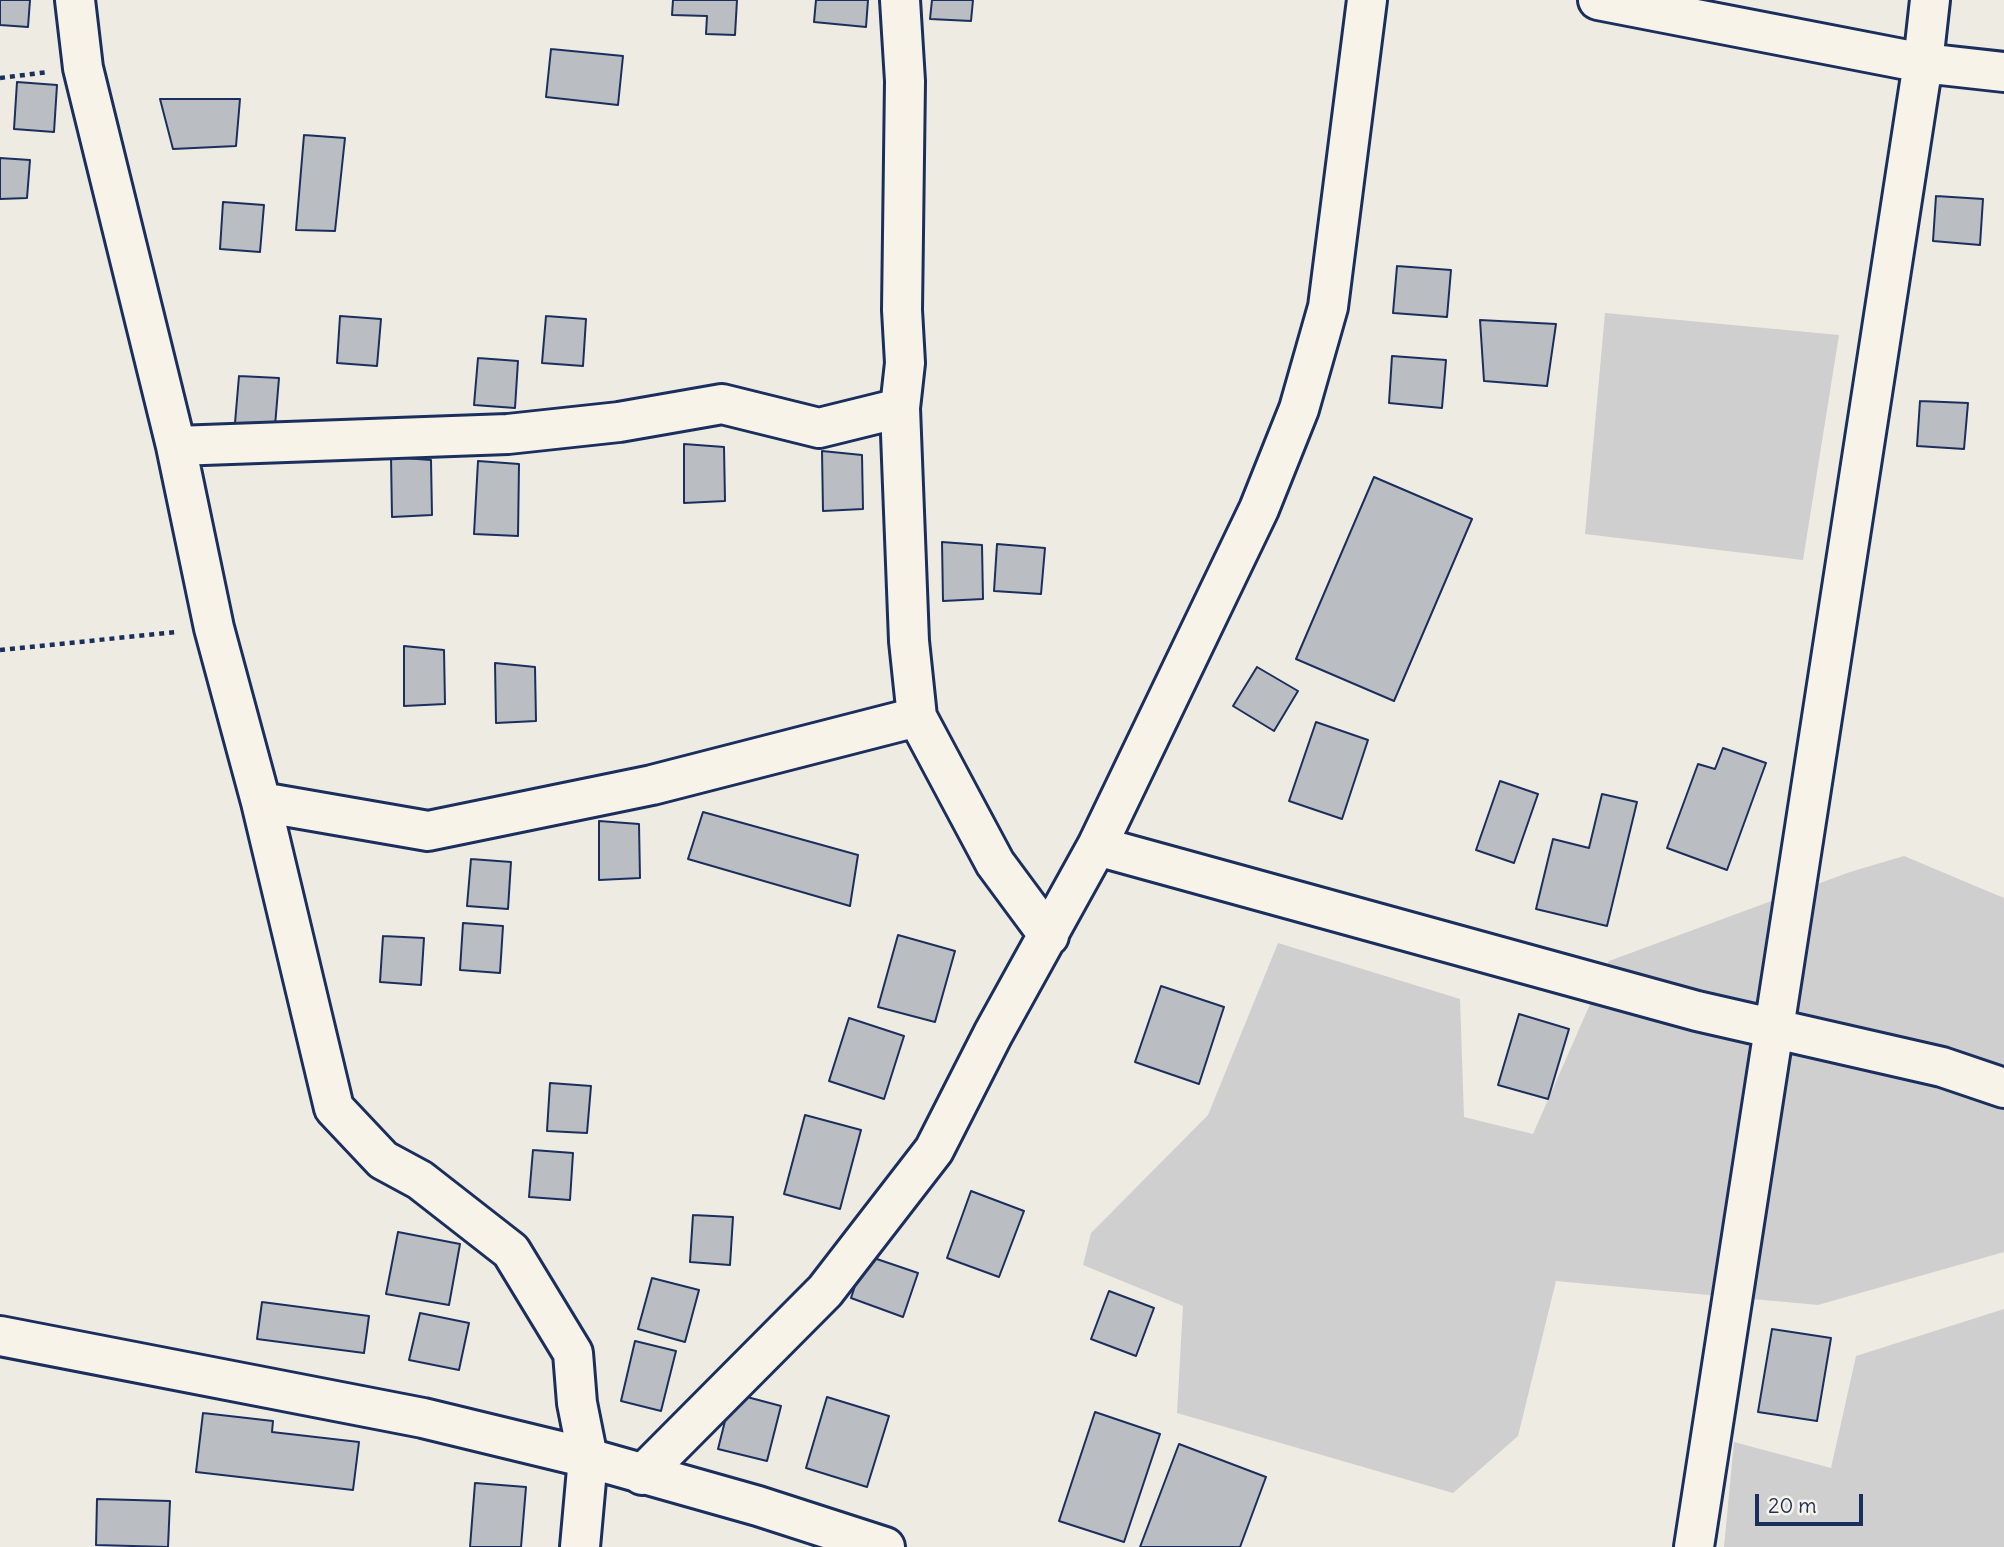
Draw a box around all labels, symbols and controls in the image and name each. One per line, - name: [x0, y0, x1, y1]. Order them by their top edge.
- scale bar: [1759, 1480, 1868, 1524]
- text: 20 m: [1768, 1492, 1817, 1519]

